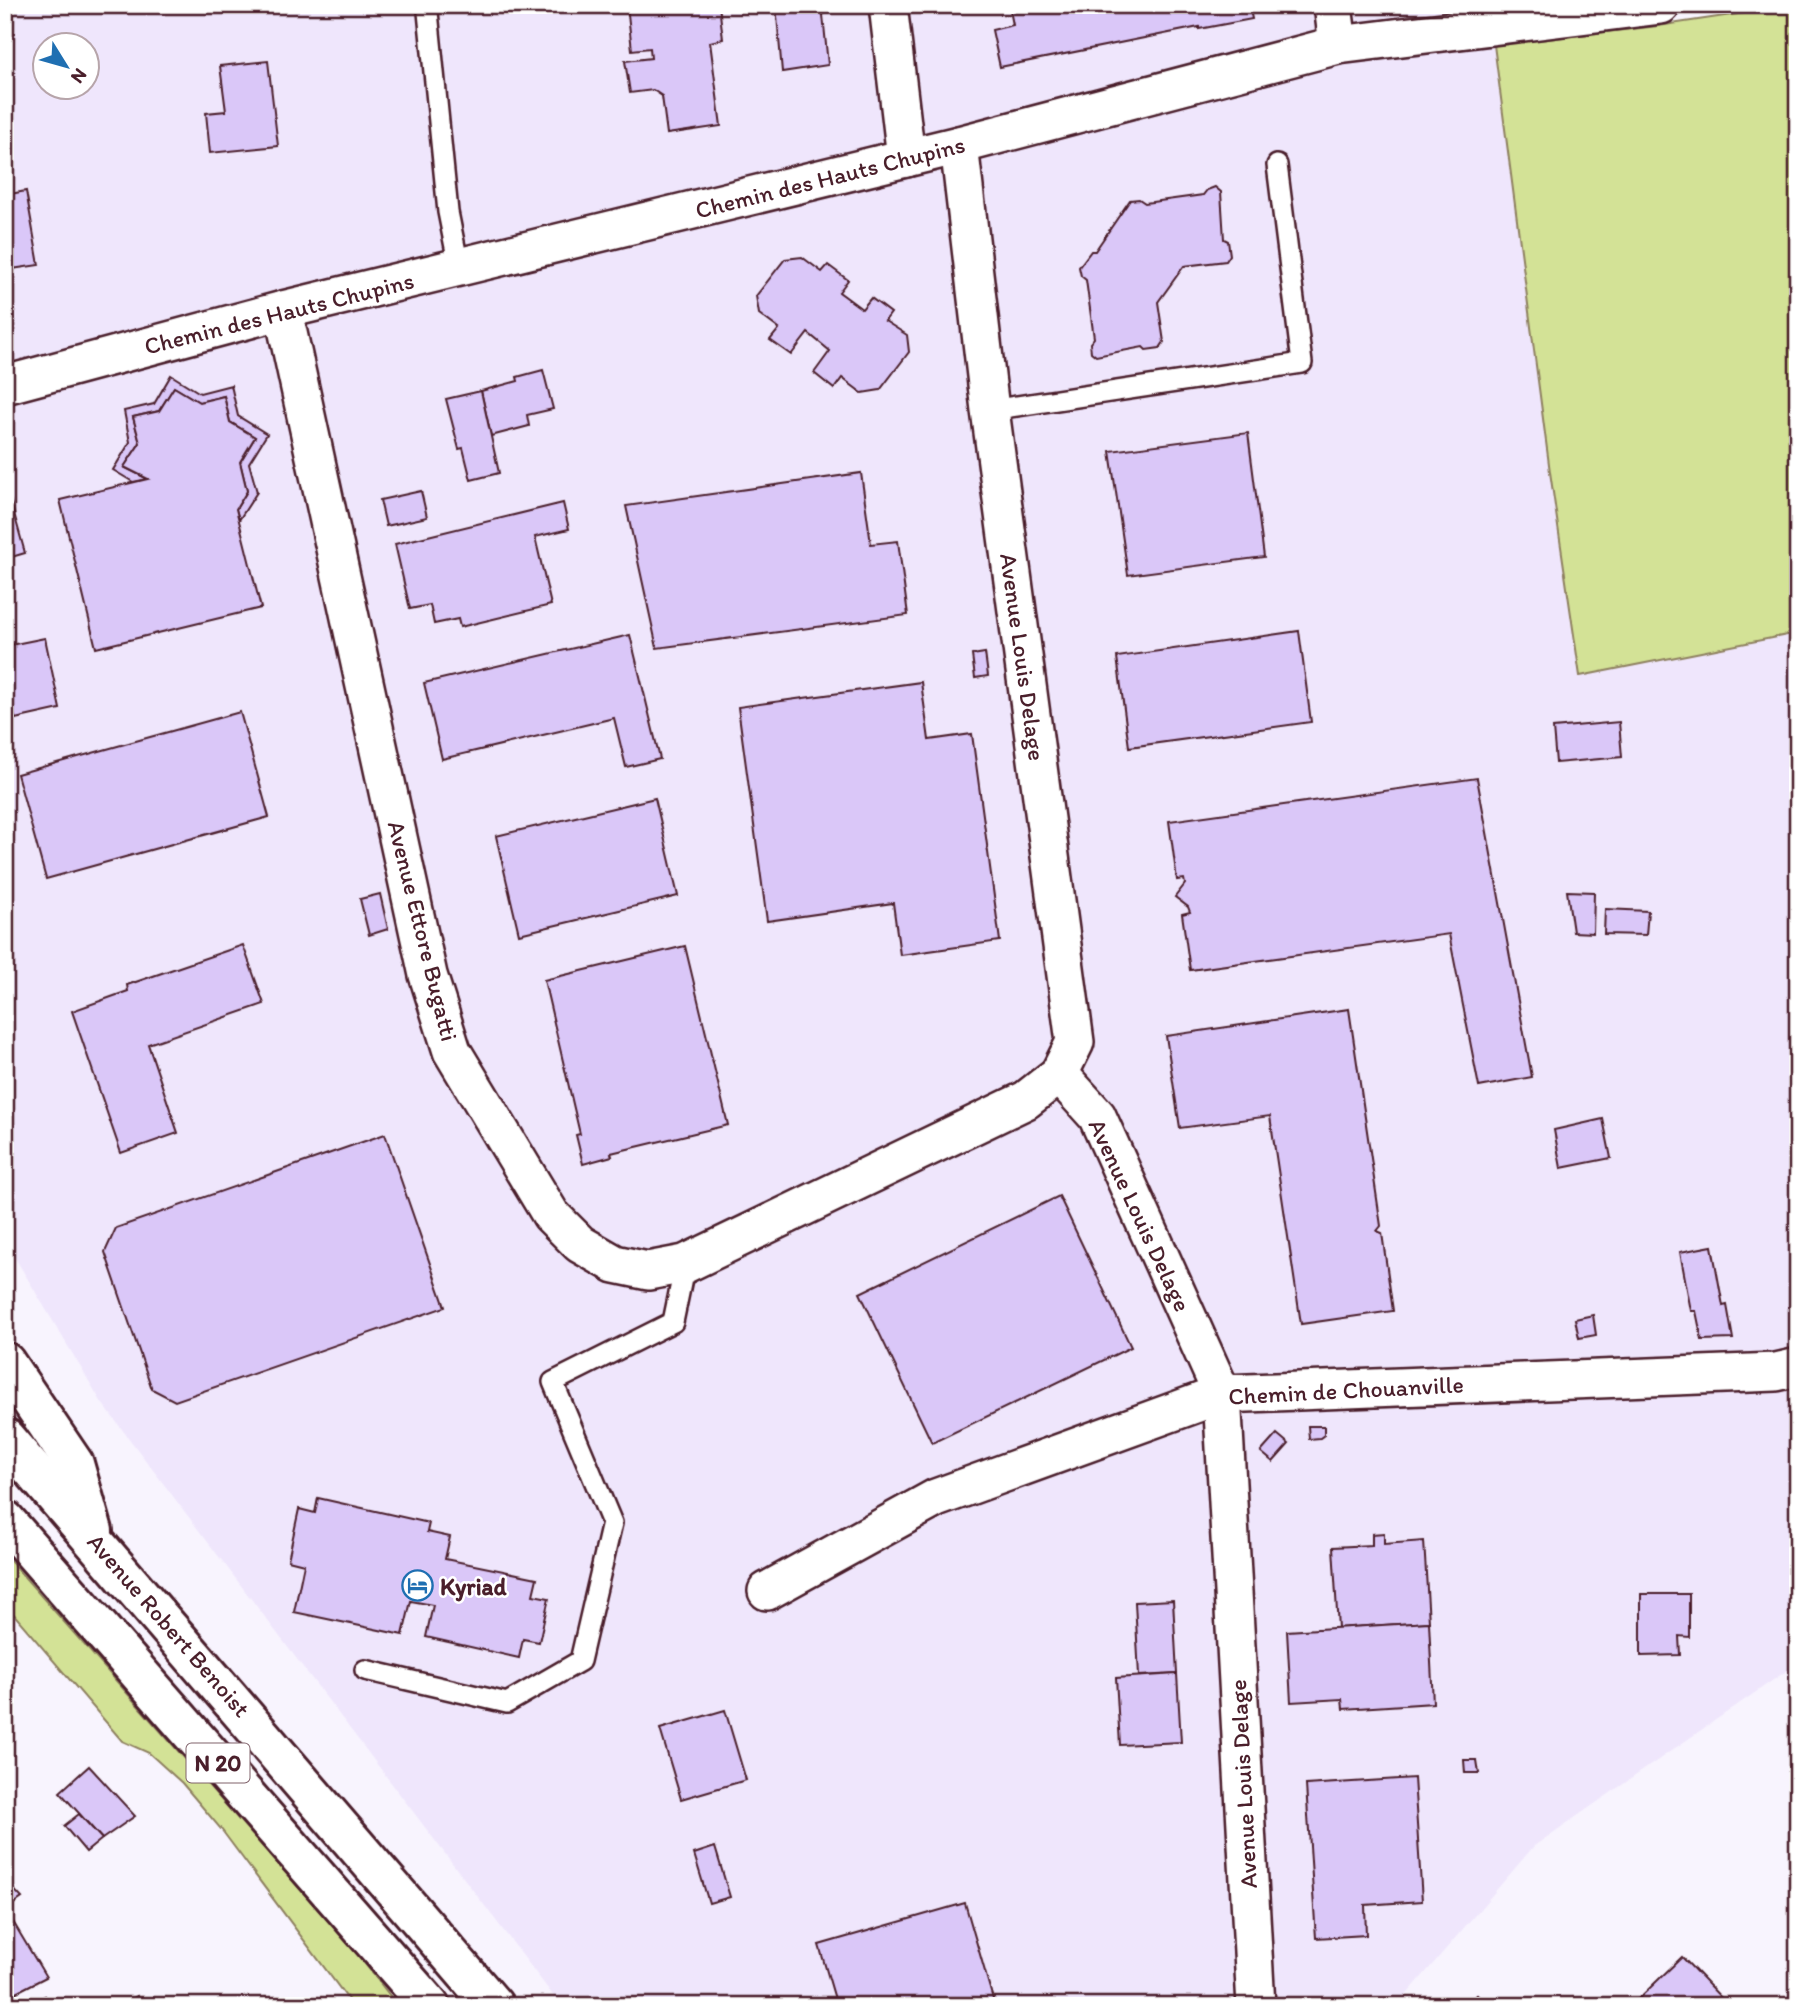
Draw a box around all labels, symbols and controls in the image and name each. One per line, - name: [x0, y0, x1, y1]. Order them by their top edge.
- north arrow: [32, 32, 102, 102]
- text: N: [66, 64, 92, 88]
- street label: Chemin des Hauts Chupins: [692, 129, 968, 225]
- street label: Chemin des Hauts Chupins: [141, 265, 417, 361]
- street label: Avenue Louis Delage: [994, 551, 1052, 763]
- street label: Avenue Ettore Bugatti: [382, 818, 464, 1044]
- street label: Avenue Louis Delage: [1083, 1114, 1197, 1316]
- street label: Chemin de Chouanville: [1227, 1369, 1465, 1411]
- street label: Avenue Robert Benoist: [81, 1527, 257, 1723]
- hotel icon: Kyriad: [400, 1569, 434, 1603]
- place label: Kyriad: [440, 1572, 507, 1602]
- street label: Avenue Louis Delage: [1223, 1679, 1263, 1889]
- road number: N 20: [186, 1744, 249, 1782]

